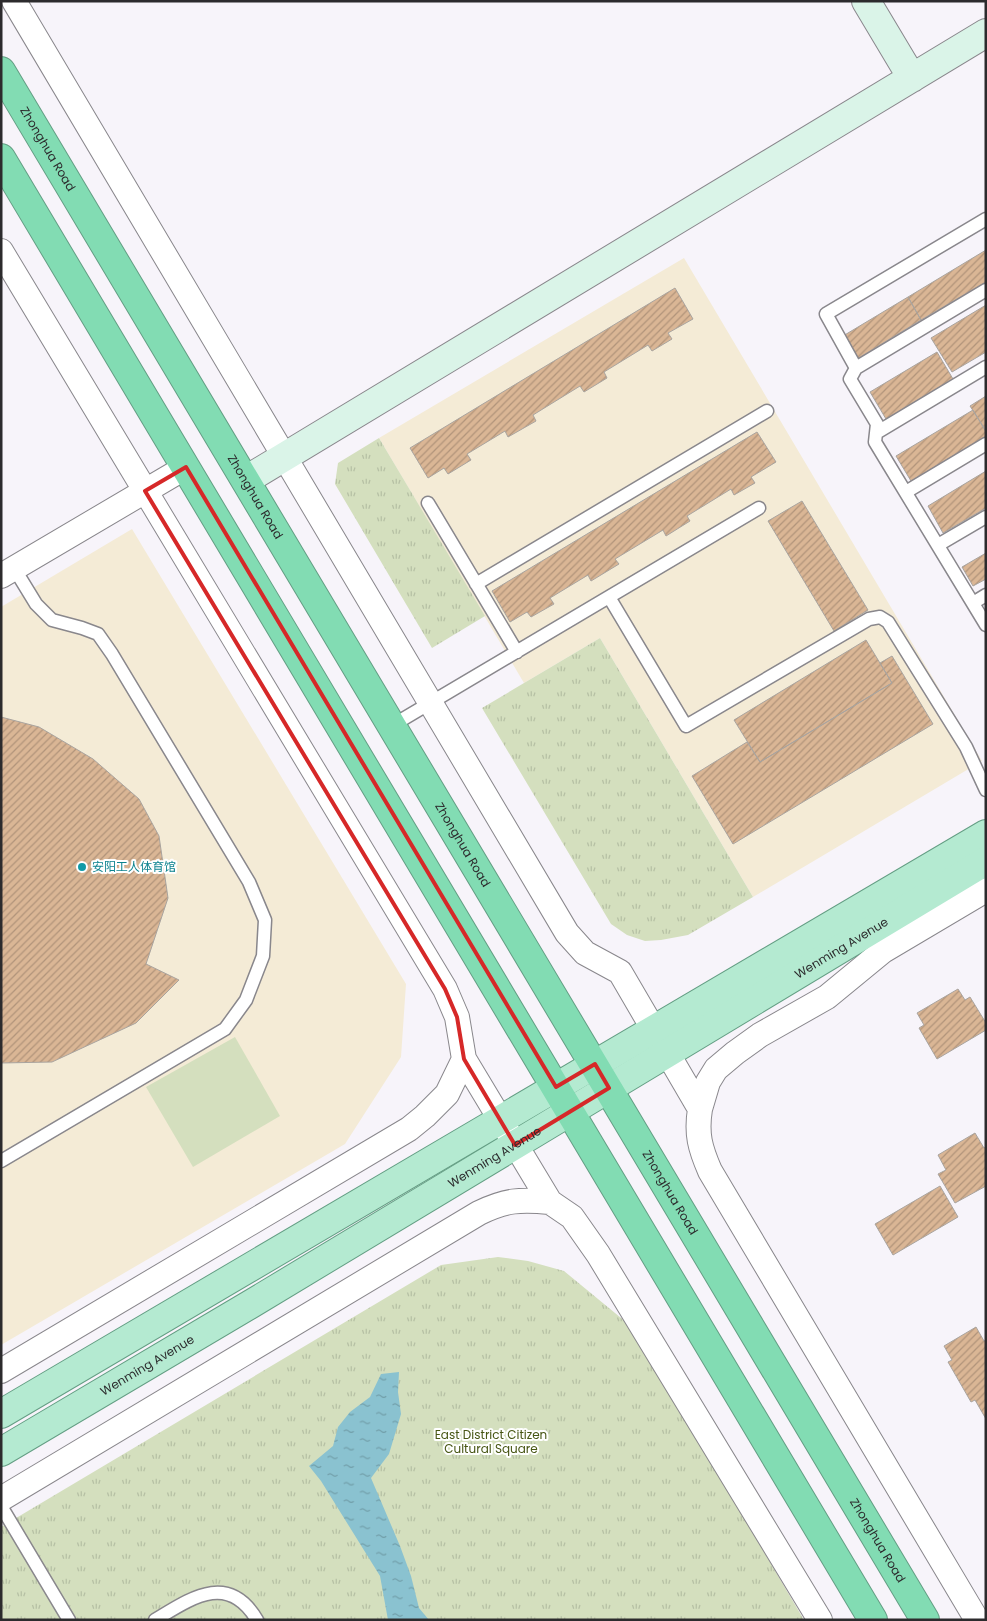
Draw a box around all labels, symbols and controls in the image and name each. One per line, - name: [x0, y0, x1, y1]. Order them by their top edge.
- street label: Zhonghua Road: [16, 103, 80, 194]
- street label: Zhonghua Road: [224, 451, 287, 542]
- street label: Zhonghua Road: [431, 799, 495, 890]
- place label: 安阳工人体育馆: [92, 858, 176, 875]
- marker: 安阳工人体育馆: [76, 861, 88, 873]
- street label: Wenming Avenue: [791, 913, 891, 982]
- street label: Wenming Avenue: [444, 1122, 544, 1191]
- street label: Zhonghua Road: [639, 1147, 702, 1238]
- street label: Wenming Avenue: [97, 1331, 197, 1399]
- park label: East District Citizen Cultural Square: [435, 1426, 547, 1457]
- street label: Zhonghua Road: [846, 1495, 910, 1586]

